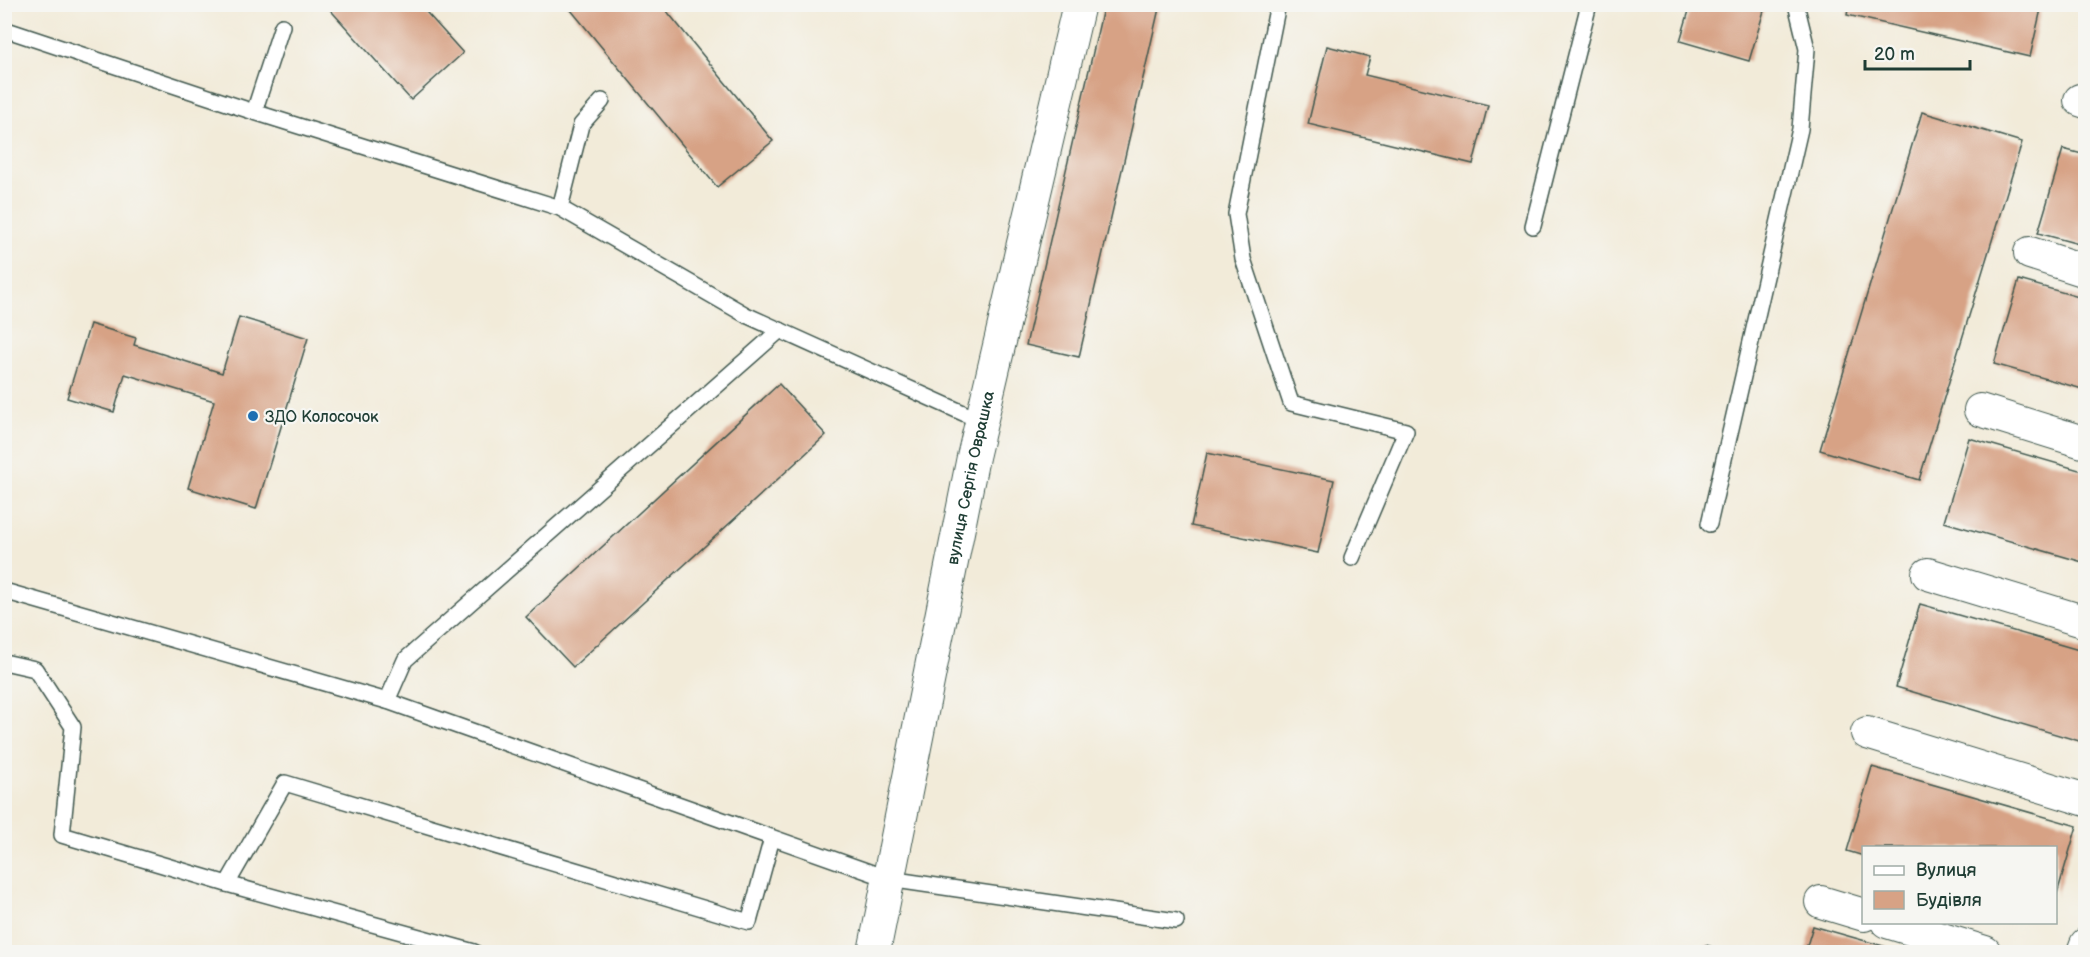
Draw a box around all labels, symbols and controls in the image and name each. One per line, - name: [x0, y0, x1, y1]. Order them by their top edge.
- scale bar: [1865, 33, 1970, 71]
- text: 20 m: [1874, 44, 1915, 65]
- street label: вулиця Сергія Оврашка: [944, 389, 999, 566]
- place label: ЗДО Колосочок: [265, 408, 379, 427]
- marker: ЗДО Колосочок: [246, 409, 260, 423]
- legend: [1862, 846, 2057, 924]
- text: Вулиця: [1916, 860, 1977, 881]
- text: Будівля: [1916, 890, 1982, 911]

